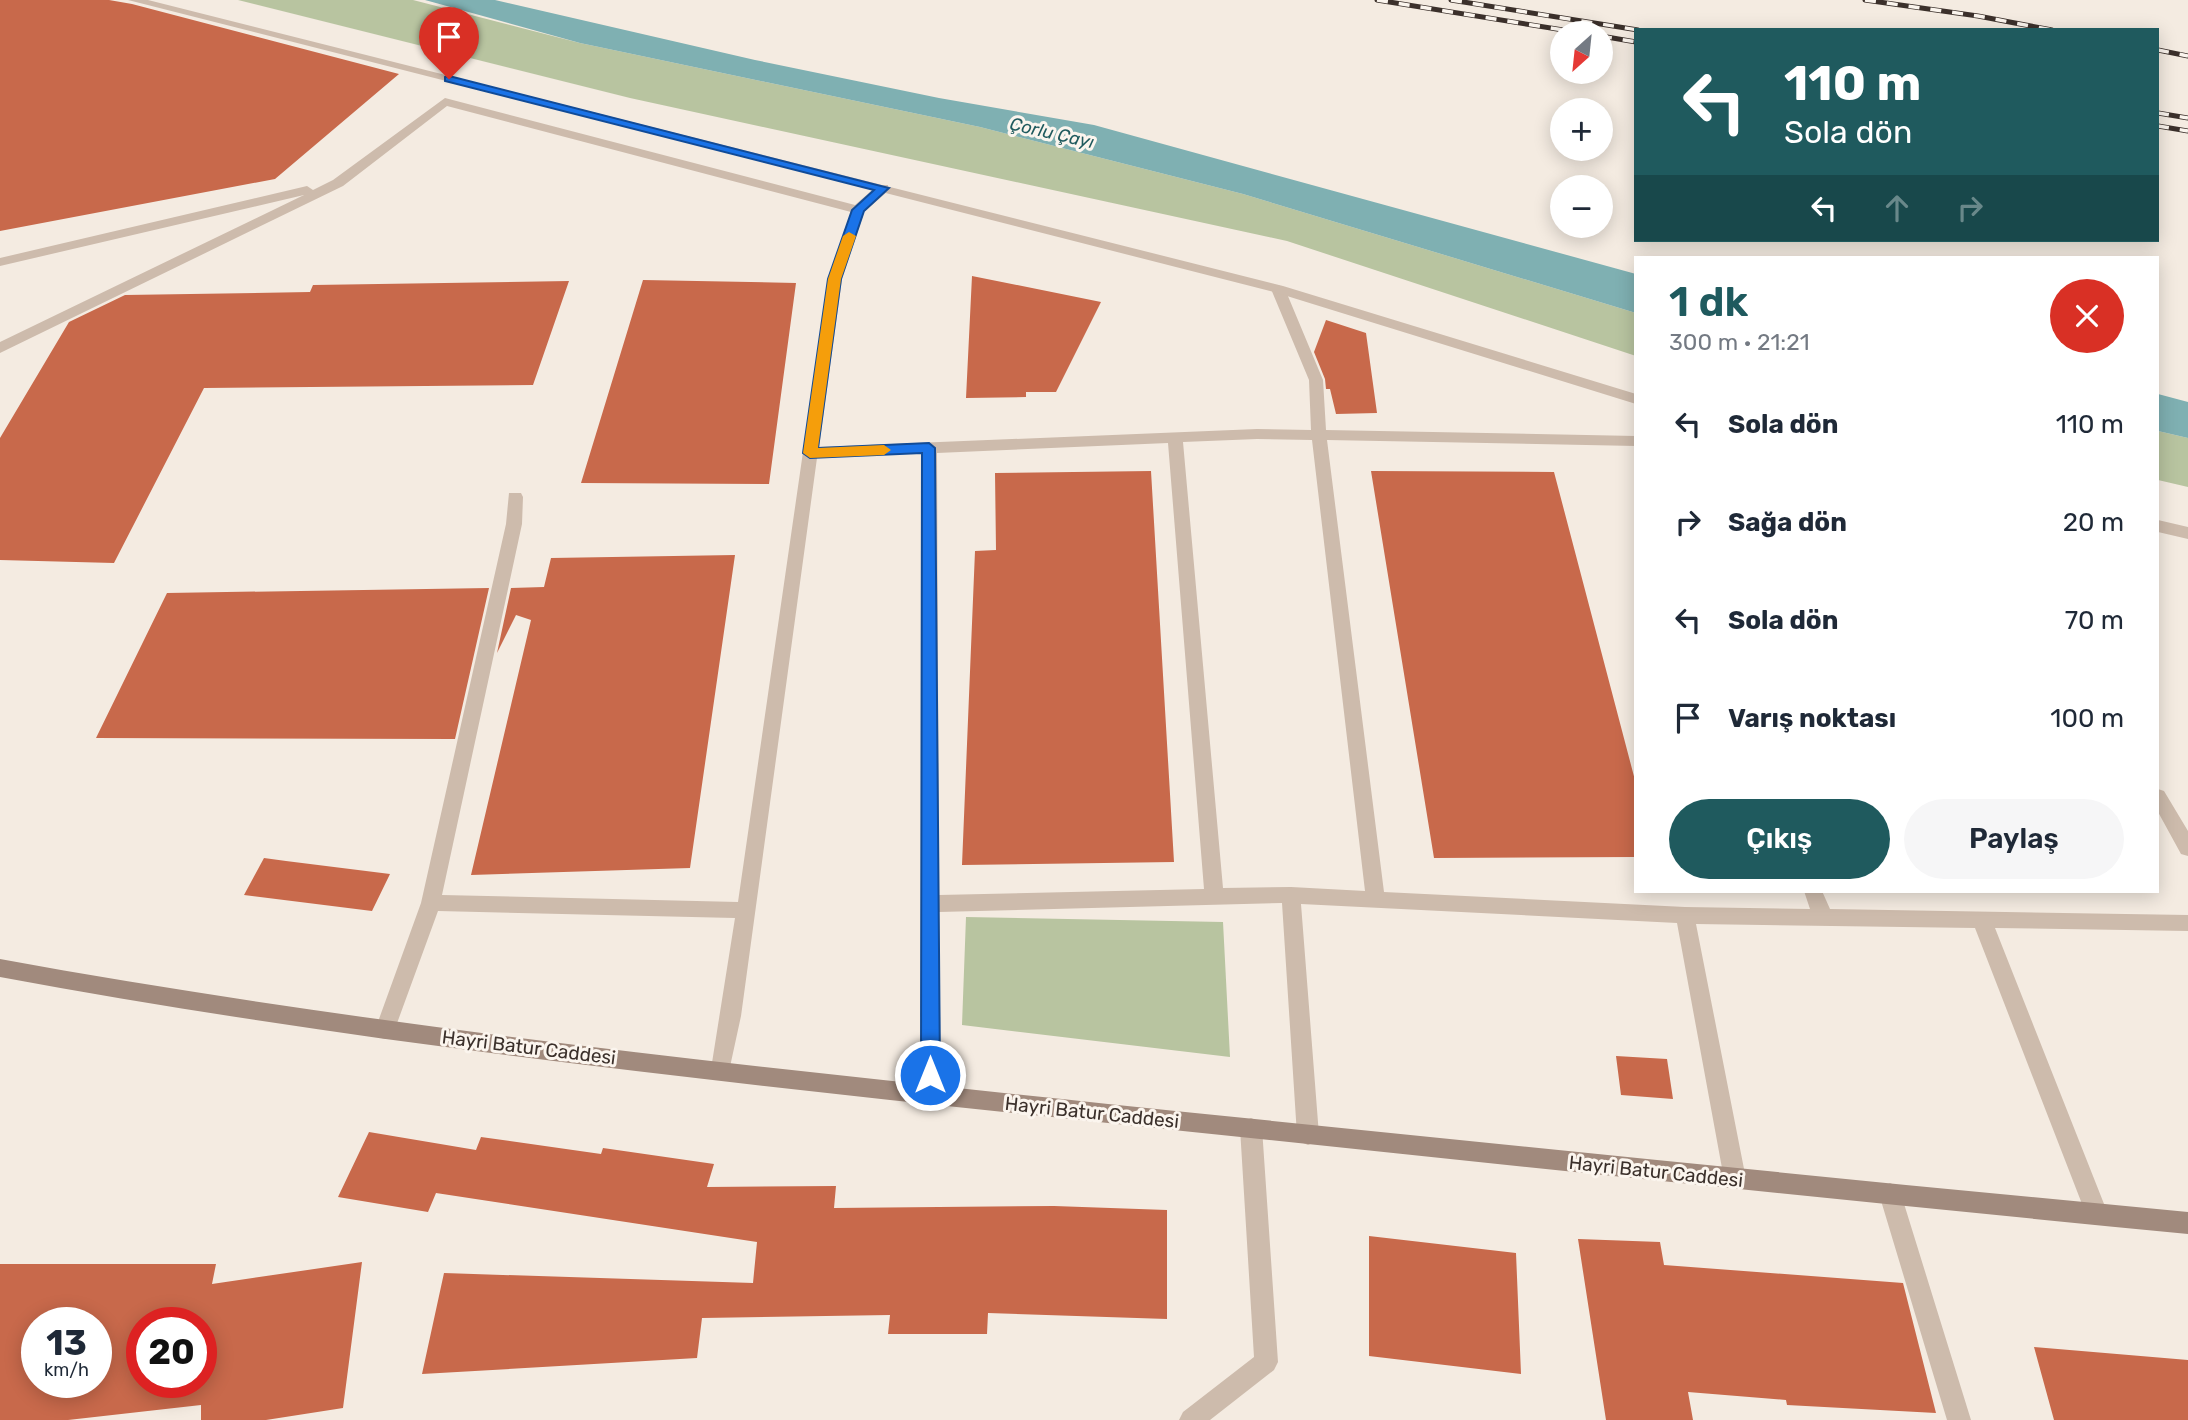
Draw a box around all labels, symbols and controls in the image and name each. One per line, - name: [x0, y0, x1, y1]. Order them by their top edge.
- pin: [419, 7, 479, 79]
- icon: arrive: [430, 18, 468, 56]
- north arrow: [1550, 21, 1614, 84]
- map controls: [1550, 21, 1613, 238]
- text: 110 m: [1784, 54, 1921, 112]
- icon: left: [1669, 56, 1760, 147]
- button: +: [1550, 98, 1613, 161]
- water label: Çorlu Çayı: [1008, 113, 1096, 153]
- text: Sola dön: [1784, 113, 1912, 151]
- button: −: [1550, 175, 1613, 238]
- icon: left: [1805, 189, 1843, 227]
- icon: ahead: [1878, 189, 1916, 227]
- icon: right: [1951, 189, 1989, 227]
- text: 1 dk: [1669, 277, 1748, 327]
- button: close: [2050, 279, 2124, 353]
- text: 300 m · 21:21: [1669, 328, 1810, 356]
- icon: left: [1669, 405, 1707, 443]
- text: Sola dön: [1728, 409, 1838, 440]
- text: 110 m: [2056, 409, 2124, 440]
- icon: right: [1669, 503, 1707, 541]
- text: Sağa dön: [1728, 507, 1847, 538]
- text: 20 m: [2063, 507, 2124, 538]
- icon: left: [1669, 601, 1707, 639]
- text: Sola dön: [1728, 605, 1838, 636]
- text: 70 m: [2065, 605, 2124, 636]
- icon: arrive: [1669, 699, 1707, 737]
- text: Varış noktası: [1728, 703, 1896, 734]
- text: 100 m: [2050, 703, 2124, 734]
- button: Çıkış: [1669, 799, 1890, 879]
- button: Paylaş: [1904, 799, 2124, 879]
- street label: Hayri Batur Caddesi: [441, 1025, 617, 1070]
- position arrow: [893, 1038, 967, 1112]
- street label: Hayri Batur Caddesi: [1004, 1092, 1180, 1133]
- street label: Hayri Batur Caddesi: [1568, 1151, 1744, 1192]
- speed limit sign: 20: [126, 1307, 217, 1398]
- text: 13: [46, 1322, 87, 1364]
- text: km/h: [44, 1359, 89, 1381]

